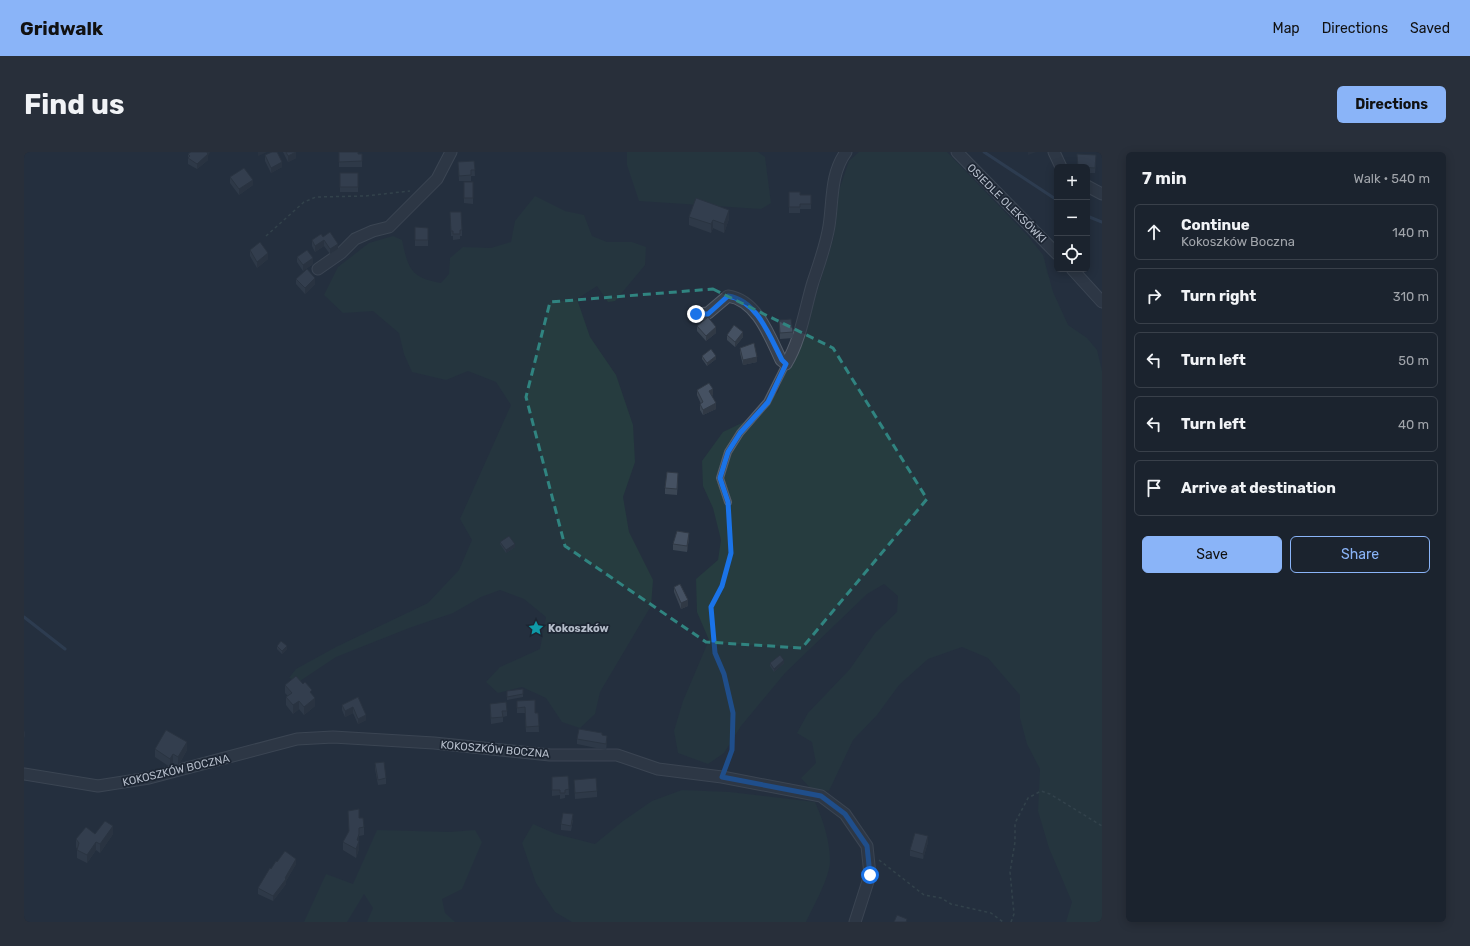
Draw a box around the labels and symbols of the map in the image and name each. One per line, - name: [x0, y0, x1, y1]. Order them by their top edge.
- street label: OSIEDLE OLEKSÓWKI: [964, 161, 1049, 246]
- route end: [687, 305, 705, 323]
- place icon: Kokoszków: [527, 619, 545, 637]
- place label: Kokoszków: [548, 622, 609, 635]
- street label: KOKOSZKÓW BOCZNA: [440, 738, 551, 761]
- street label: KOKOSZKÓW BOCZNA: [121, 752, 231, 789]
- route start: [861, 866, 879, 884]

